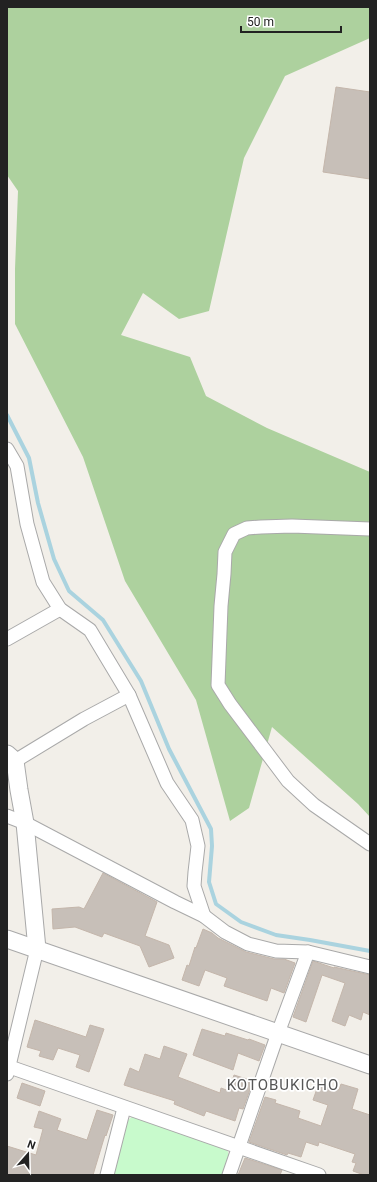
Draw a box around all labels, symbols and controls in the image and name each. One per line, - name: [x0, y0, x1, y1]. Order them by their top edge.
- scale bar: [241, 8, 341, 34]
- text: 50 m: [247, 15, 274, 29]
- district label: KOTOBUKICHO: [227, 1076, 339, 1094]
- north arrow: [8, 1134, 48, 1174]
- text: N: [25, 1138, 37, 1153]

